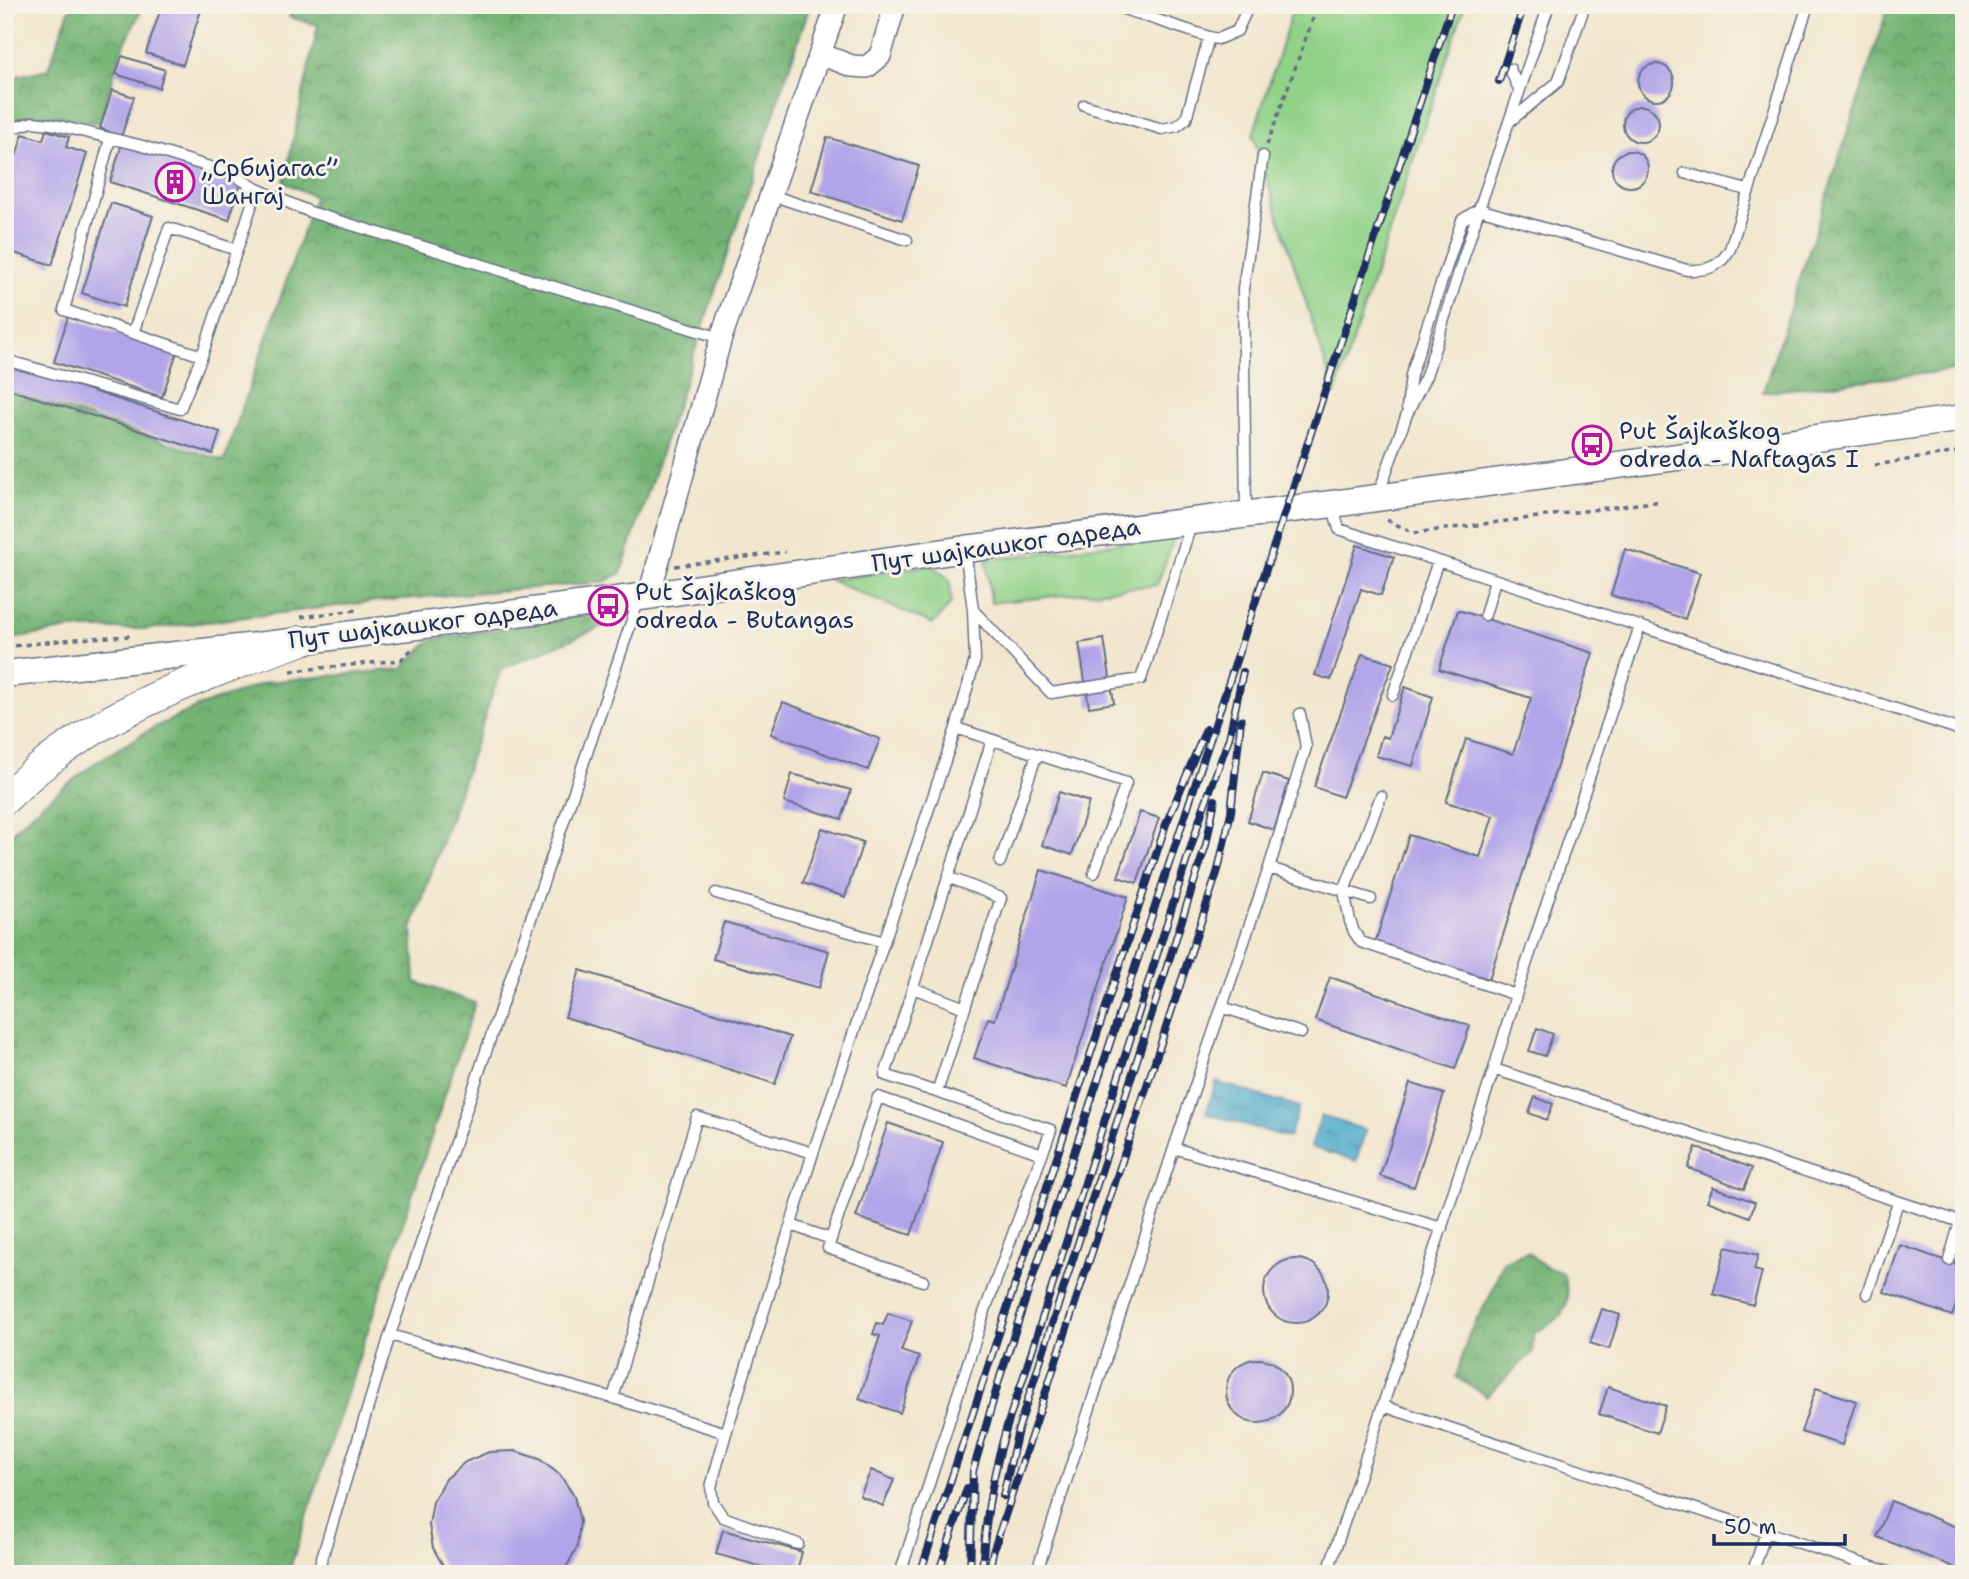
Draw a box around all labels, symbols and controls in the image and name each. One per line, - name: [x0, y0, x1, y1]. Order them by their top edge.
- place label: „Србијагас” Шангај: [201, 152, 338, 212]
- building icon: „Србијагас” Шангај: [154, 161, 196, 203]
- place label: Put Šajkaškog odreda - Naftagas I: [1619, 415, 1859, 475]
- bus stop icon: Put Šajkaškog odreda - Naftagas I: [1571, 424, 1613, 466]
- street label: Пут шајкашког одреда: [870, 510, 1142, 580]
- place label: Put Šajkaškog odreda - Butangas: [635, 576, 855, 636]
- bus stop icon: Put Šajkaškog odreda - Butangas: [587, 585, 629, 627]
- street label: Пут шајкашког одреда: [287, 592, 559, 656]
- scale bar: [1714, 1502, 1845, 1546]
- text: 50 m: [1724, 1513, 1777, 1541]

